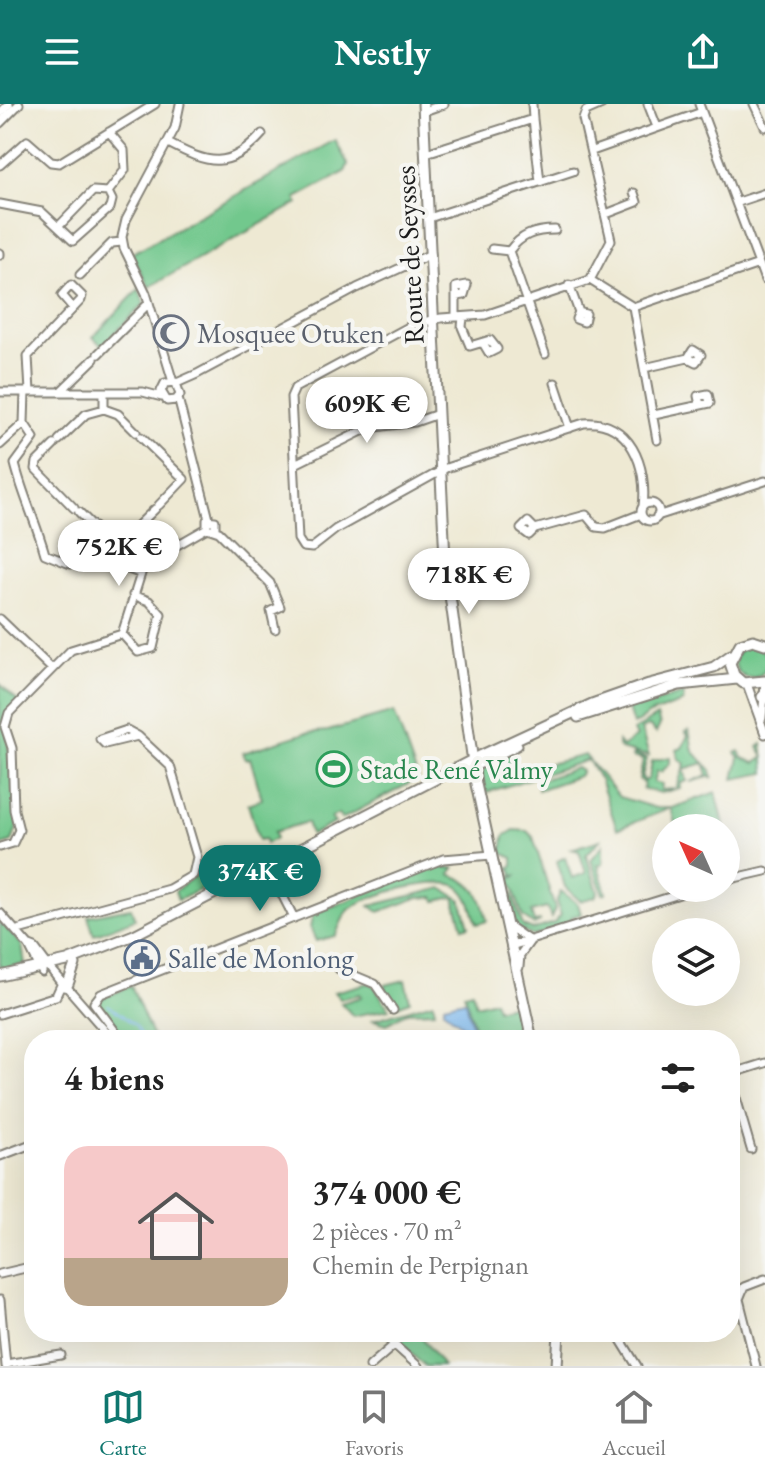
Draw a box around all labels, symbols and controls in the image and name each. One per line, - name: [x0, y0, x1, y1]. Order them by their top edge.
- text: Nestly: [334, 29, 431, 76]
- icon: menu: [40, 30, 84, 74]
- icon: share: [681, 30, 725, 74]
- street label: Route de Seysses: [386, 165, 432, 345]
- mosque icon: Mosquee Otuken: [152, 314, 190, 352]
- place label: Mosquee Otuken: [197, 315, 385, 351]
- pin: 609K €: [302, 377, 432, 445]
- text: 609K €: [324, 386, 410, 420]
- pin: 752K €: [54, 520, 184, 588]
- text: 752K €: [76, 529, 162, 563]
- pin: 718K €: [404, 548, 534, 616]
- text: 718K €: [426, 557, 512, 591]
- sports icon: Stade René Valmy: [315, 750, 353, 788]
- place label: Stade René Valmy: [360, 751, 553, 787]
- north arrow: [652, 814, 740, 902]
- map controls: [652, 814, 740, 1006]
- pin: 374K €: [195, 845, 325, 913]
- text: 374K €: [217, 854, 303, 888]
- button: layers: [652, 918, 740, 1006]
- public building icon: Salle de Monlong: [123, 939, 161, 977]
- place label: Salle de Monlong: [168, 940, 355, 976]
- text: 4 biens: [64, 1056, 164, 1100]
- icon: filters: [656, 1056, 700, 1100]
- text: 374 000 €: [312, 1170, 461, 1214]
- icon: home: [128, 1178, 224, 1274]
- text: 2 pièces · 70 m²: [312, 1214, 462, 1248]
- text: Chemin de Perpignan: [312, 1248, 529, 1282]
- tab: Carte: [99, 1385, 146, 1462]
- tab: Favoris: [345, 1385, 404, 1462]
- tab: Accueil: [602, 1385, 666, 1462]

